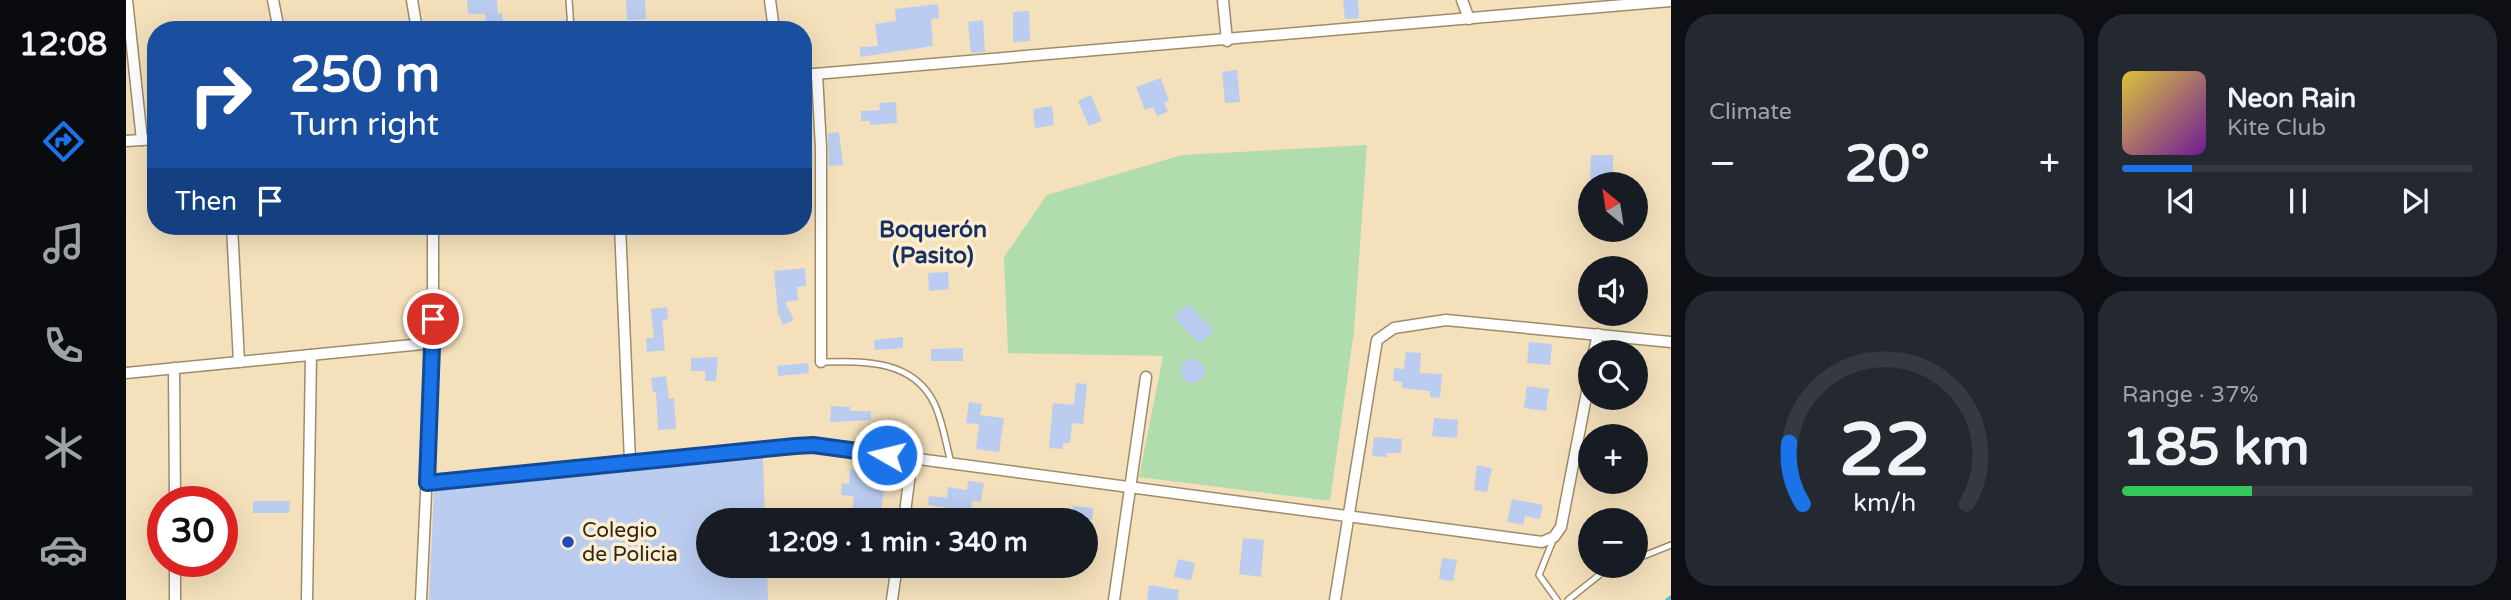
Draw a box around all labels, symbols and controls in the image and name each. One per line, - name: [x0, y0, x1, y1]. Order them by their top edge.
- text: 12:08: [19, 26, 107, 64]
- text: 250 m: [290, 46, 440, 105]
- icon: right: [175, 49, 266, 140]
- text: Neon Rain: [2227, 83, 2356, 114]
- text: Climate: [1709, 98, 1792, 126]
- text: Turn right: [290, 106, 439, 144]
- text: Kite Club: [2227, 114, 2326, 142]
- icon: directions: [39, 117, 88, 166]
- text: 20°: [1845, 133, 1930, 196]
- text: −: [1709, 141, 1736, 187]
- text: +: [2039, 141, 2060, 187]
- north arrow: [1578, 172, 1648, 242]
- map controls: [1578, 172, 1648, 578]
- icon: arrive: [251, 182, 289, 220]
- icon: previous: [2162, 182, 2200, 220]
- icon: pause: [2279, 182, 2317, 220]
- icon: next: [2396, 182, 2434, 220]
- text: Then: [175, 186, 237, 217]
- district label: Boquerón (Pasito): [879, 216, 987, 270]
- icon: music: [39, 219, 88, 268]
- button: sound: [1578, 256, 1648, 326]
- pin: [403, 289, 463, 349]
- icon: arrive: [414, 300, 452, 338]
- icon: phone: [39, 321, 88, 370]
- button: search: [1578, 340, 1648, 410]
- text: Range · 37%: [2122, 381, 2258, 409]
- text: 22: [1839, 408, 1930, 496]
- text: 185 km: [2122, 416, 2310, 479]
- position arrow: [850, 418, 924, 492]
- icon: climate: [39, 423, 88, 472]
- button: +: [1578, 424, 1648, 494]
- speed limit sign: 30: [147, 486, 238, 577]
- text: km/h: [1853, 488, 1916, 518]
- button: −: [1578, 508, 1648, 578]
- place label: Colegio de Policia: [582, 518, 678, 567]
- icon: car: [39, 525, 88, 574]
- text: 12:09 · 1 min · 340 m: [766, 527, 1028, 558]
- marker: Colegio de Policia: [560, 534, 576, 550]

